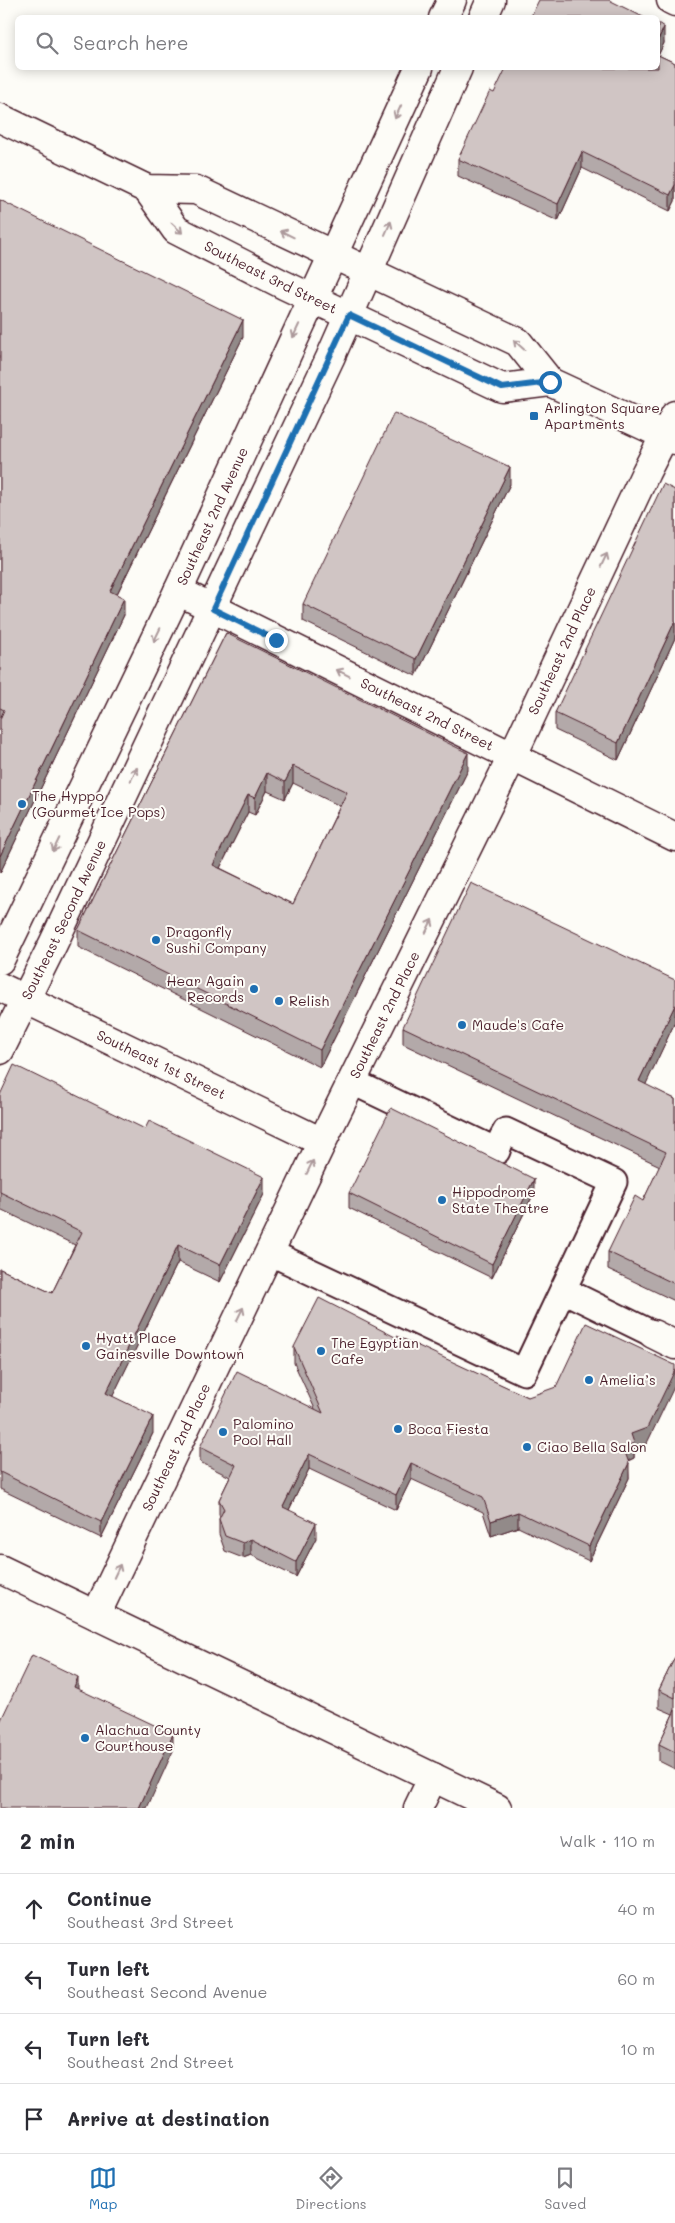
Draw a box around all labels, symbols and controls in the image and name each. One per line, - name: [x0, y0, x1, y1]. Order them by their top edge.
- search box: [15, 15, 660, 70]
- icon: search: [33, 29, 61, 57]
- text: Search here: [73, 30, 189, 55]
- one-way arrow: [393, 104, 402, 119]
- one-way arrow: [384, 221, 394, 236]
- one-way arrow: [170, 222, 183, 234]
- one-way arrow: [280, 229, 295, 238]
- street label: Southeast 3rd Street: [201, 236, 340, 318]
- one-way arrow: [291, 323, 301, 338]
- one-way arrow: [512, 340, 525, 351]
- route start: [539, 371, 562, 394]
- place label: Arlington Square Apartments: [544, 398, 660, 433]
- marker: Arlington Square Apartments: [528, 410, 540, 422]
- street label: Southeast 2nd Avenue: [172, 444, 252, 588]
- one-way arrow: [599, 553, 609, 568]
- street label: Southeast 2nd Place: [523, 583, 600, 718]
- one-way arrow: [152, 627, 161, 642]
- route end: [265, 629, 288, 652]
- one-way arrow: [336, 668, 351, 677]
- street label: Southeast 2nd Street: [358, 673, 497, 755]
- one-way arrow: [130, 767, 139, 782]
- place label: The Hyppo (Gourmet Ice Pops): [32, 786, 165, 821]
- marker: The Hyppo (Gourmet Ice Pops): [16, 798, 28, 810]
- street label: Southeast Second Avenue: [17, 836, 110, 1003]
- one-way arrow: [51, 837, 61, 852]
- one-way arrow: [424, 918, 434, 933]
- place label: Dragonfly Sushi Company: [166, 922, 267, 957]
- marker: Dragonfly Sushi Company: [150, 934, 162, 946]
- street label: Southeast 2nd Place: [345, 948, 424, 1081]
- place label: Hear Again Records: [167, 971, 244, 1006]
- marker: Hear Again Records: [248, 983, 260, 995]
- place label: Relish: [289, 991, 329, 1010]
- marker: Relish: [273, 995, 285, 1007]
- place label: Maude's Cafe: [472, 1015, 564, 1034]
- marker: Maude's Cafe: [456, 1019, 468, 1031]
- street label: Southeast 1st Street: [94, 1025, 229, 1103]
- one-way arrow: [306, 1160, 315, 1175]
- place label: Hippodrome State Theatre: [452, 1182, 549, 1217]
- marker: Hippodrome State Theatre: [436, 1194, 448, 1206]
- one-way arrow: [235, 1307, 245, 1322]
- place label: Hyatt Place Gainesville Downtown: [96, 1328, 244, 1363]
- place label: The Egyptian Cafe: [331, 1333, 419, 1368]
- marker: Hyatt Place Gainesville Downtown: [80, 1340, 92, 1352]
- marker: The Egyptian Cafe: [315, 1345, 327, 1357]
- place label: Amelia’s: [599, 1370, 656, 1389]
- marker: Amelia’s: [583, 1374, 595, 1386]
- street label: Southeast 2nd Place: [137, 1380, 214, 1514]
- place label: Palomino Pool Hall: [233, 1414, 294, 1449]
- place label: Boca Fiesta: [408, 1419, 489, 1438]
- marker: Boca Fiesta: [392, 1423, 404, 1435]
- marker: Palomino Pool Hall: [217, 1426, 229, 1438]
- place label: Ciao Bella Salon: [537, 1437, 647, 1456]
- marker: Ciao Bella Salon: [521, 1441, 533, 1453]
- one-way arrow: [113, 1564, 122, 1579]
- place label: Alachua County Courthouse: [95, 1720, 201, 1755]
- marker: Alachua County Courthouse: [79, 1732, 91, 1744]
- text: 2 min: [20, 1827, 75, 1854]
- text: Walk · 110 m: [559, 1830, 655, 1851]
- text: Continue: [67, 1886, 152, 1911]
- icon: ahead: [20, 1895, 48, 1923]
- text: 40 m: [618, 1898, 655, 1919]
- text: Southeast 3rd Street: [67, 1911, 234, 1932]
- text: Turn left: [67, 1956, 150, 1981]
- icon: left: [20, 1965, 48, 1993]
- text: 60 m: [618, 1968, 655, 1989]
- text: Southeast Second Avenue: [67, 1981, 267, 2002]
- text: Turn left: [67, 2026, 150, 2051]
- icon: left: [20, 2035, 48, 2063]
- text: 10 m: [620, 2038, 655, 2059]
- text: Southeast 2nd Street: [67, 2051, 234, 2072]
- icon: arrive: [20, 2105, 48, 2133]
- text: Arrive at destination: [67, 2106, 270, 2131]
- tab: Map: [89, 2164, 117, 2213]
- tab: Directions: [295, 2164, 367, 2213]
- tab: Saved: [544, 2164, 586, 2213]

